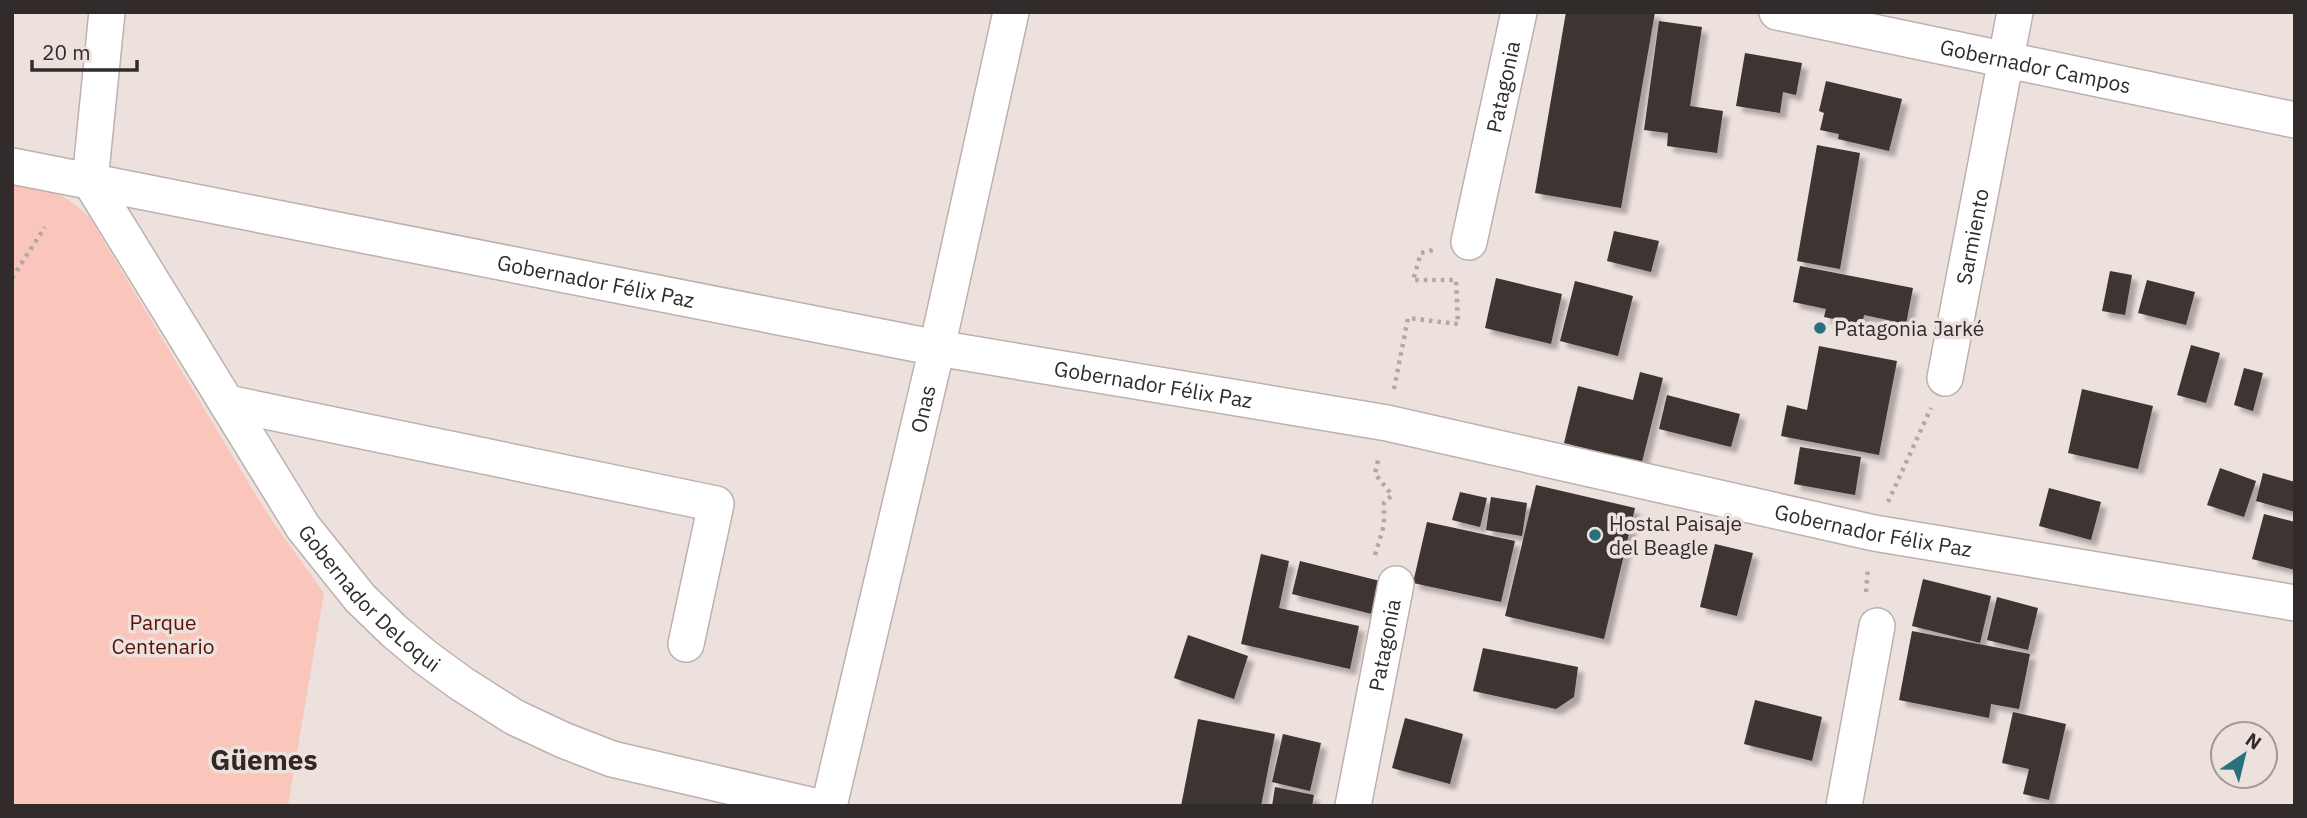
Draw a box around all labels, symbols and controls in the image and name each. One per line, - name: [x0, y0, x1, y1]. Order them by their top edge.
- scale bar: [32, 28, 136, 72]
- street label: Gobernador Campos: [1937, 32, 2133, 99]
- text: 20 m: [42, 38, 91, 66]
- street label: Patagonia: [1479, 38, 1526, 135]
- street label: Sarmiento: [1949, 186, 1995, 287]
- street label: Gobernador Félix Paz: [495, 248, 697, 314]
- place label: Patagonia Jarké: [1834, 314, 1984, 342]
- marker: Patagonia Jarké: [1812, 320, 1828, 336]
- street label: Gobernador Félix Paz: [1052, 354, 1255, 414]
- street label: Onas: [903, 382, 942, 436]
- street label: Gobernador Félix Paz: [1772, 497, 1974, 563]
- place label: Hostal Paisaje del Beagle: [1609, 509, 1742, 561]
- street label: Gobernador DeLoqui: [292, 519, 446, 678]
- marker: Hostal Paisaje del Beagle: [1587, 527, 1603, 543]
- street label: Patagonia: [1362, 596, 1407, 694]
- park label: Parque Centenario: [111, 608, 215, 660]
- north arrow: [2209, 720, 2279, 790]
- text: N: [2241, 727, 2266, 755]
- district label: Güemes: [210, 741, 318, 778]

